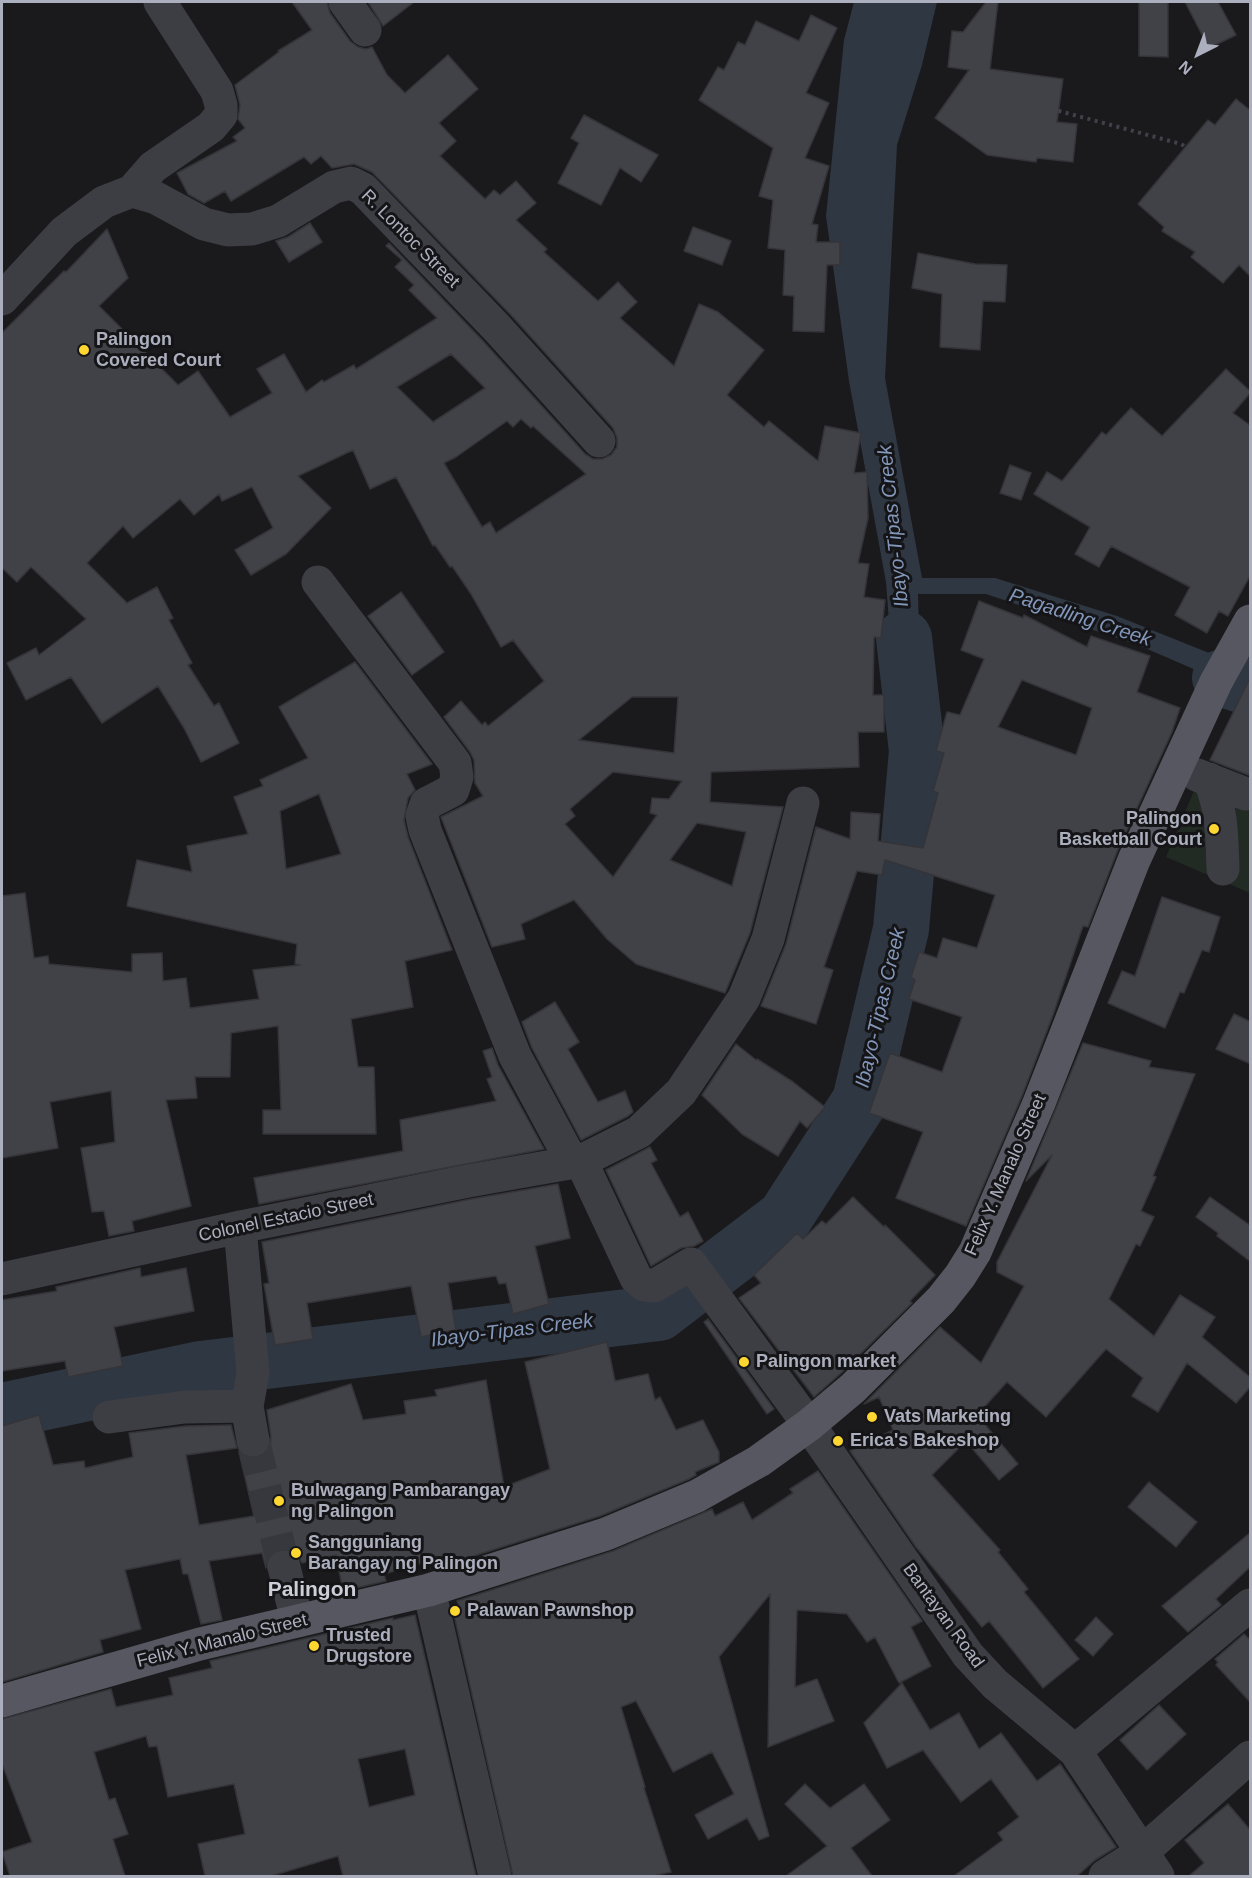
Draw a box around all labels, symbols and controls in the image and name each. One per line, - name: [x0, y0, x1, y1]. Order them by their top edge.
- north arrow: [1168, 24, 1228, 84]
- text: N: [1176, 58, 1196, 78]
- street label: R. Lontoc Street: [356, 185, 464, 293]
- place label: Palingon Covered Court: [96, 329, 221, 372]
- marker: Palingon Covered Court: [77, 343, 91, 357]
- water label: Ibayo-Tipas Creek: [874, 444, 914, 608]
- water label: Pagadling Creek: [1006, 584, 1154, 652]
- place label: Palingon Basketball Court: [1059, 808, 1202, 850]
- marker: Palingon Basketball Court: [1207, 822, 1221, 836]
- water label: Ibayo-Tipas Creek: [851, 926, 911, 1090]
- street label: Felix Y. Manalo Street: [961, 1091, 1051, 1259]
- street label: Colonel Estacio Street: [197, 1189, 375, 1247]
- water label: Ibayo-Tipas Creek: [430, 1309, 594, 1353]
- place label: Palingon market: [756, 1351, 896, 1373]
- marker: Palingon market: [737, 1355, 751, 1369]
- place label: Vats Marketing: [884, 1406, 1011, 1428]
- marker: Vats Marketing: [865, 1410, 879, 1424]
- place label: Erica's Bakeshop: [850, 1430, 999, 1452]
- marker: Erica's Bakeshop: [831, 1434, 845, 1448]
- place label: Bulwagang Pambarangay ng Palingon: [291, 1480, 510, 1522]
- marker: Bulwagang Pambarangay ng Palingon: [272, 1494, 286, 1508]
- place label: Sangguniang Barangay ng Palingon: [308, 1532, 498, 1574]
- marker: Sangguniang Barangay ng Palingon: [289, 1546, 303, 1560]
- street label: Bantayan Road: [898, 1559, 988, 1673]
- district label: Palingon: [268, 1577, 356, 1603]
- place label: Palawan Pawnshop: [467, 1600, 634, 1622]
- marker: Palawan Pawnshop: [448, 1604, 462, 1618]
- street label: Felix Y. Manalo Street: [135, 1609, 309, 1673]
- place label: Trusted Drugstore: [326, 1625, 412, 1668]
- marker: Trusted Drugstore: [307, 1639, 321, 1653]

